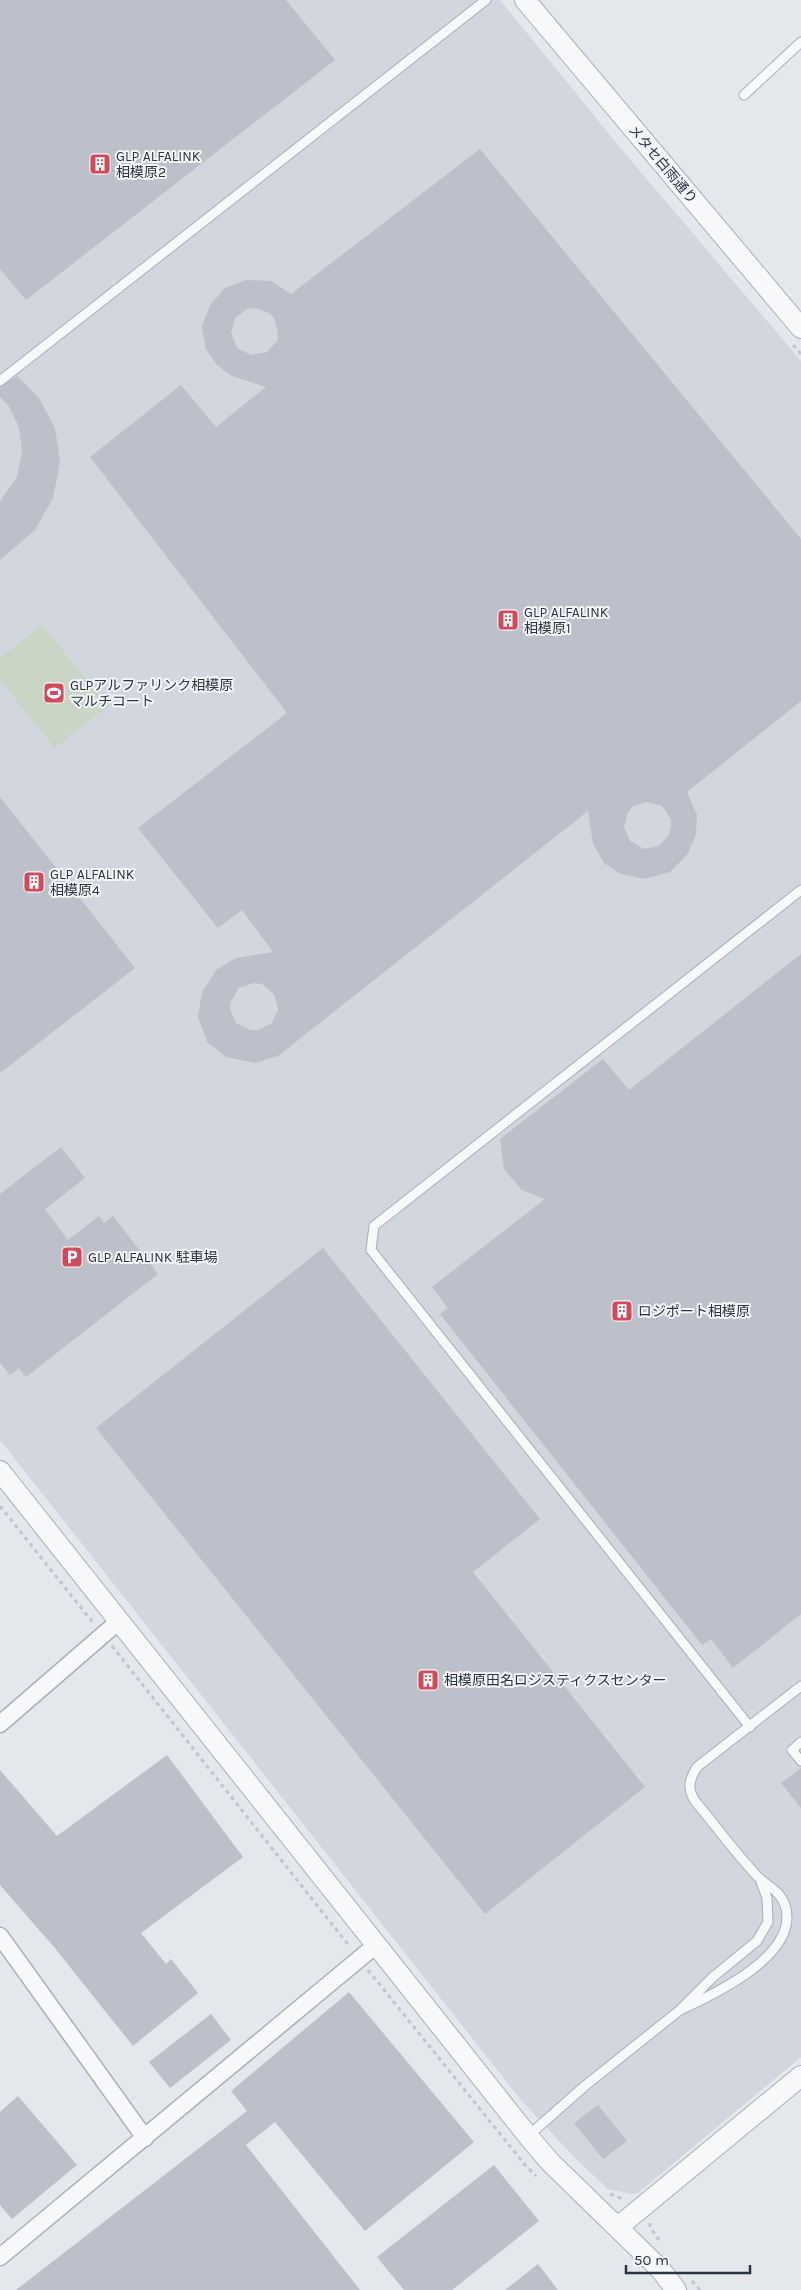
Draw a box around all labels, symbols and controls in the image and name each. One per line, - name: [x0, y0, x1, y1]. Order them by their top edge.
- street label: メタセ白雨通り: [625, 121, 701, 207]
- place label: GLP ALFALINK 相模原2: [116, 148, 201, 181]
- building icon: GLP ALFALINK 相模原2: [88, 152, 112, 176]
- place label: GLP ALFALINK 相模原1: [524, 604, 609, 637]
- building icon: GLP ALFALINK 相模原1: [496, 608, 520, 632]
- place label: GLPアルファリンク相模原 マルチコート: [70, 677, 233, 710]
- sports icon: GLPアルファリンク相模原 マルチコート: [42, 681, 66, 705]
- place label: GLP ALFALINK 相模原4: [50, 866, 135, 899]
- building icon: GLP ALFALINK 相模原4: [22, 870, 46, 894]
- parking icon: GLP ALFALINK 駐車場: [60, 1245, 84, 1269]
- place label: GLP ALFALINK 駐車場: [88, 1249, 218, 1266]
- building icon: ロジポート相模原: [610, 1299, 634, 1323]
- place label: ロジポート相模原: [638, 1303, 750, 1320]
- building icon: 相模原田名ロジスティクスセンター: [416, 1668, 440, 1692]
- place label: 相模原田名ロジスティクスセンター: [444, 1672, 667, 1689]
- scale bar: [626, 2242, 750, 2274]
- text: 50 m: [634, 2251, 669, 2269]

